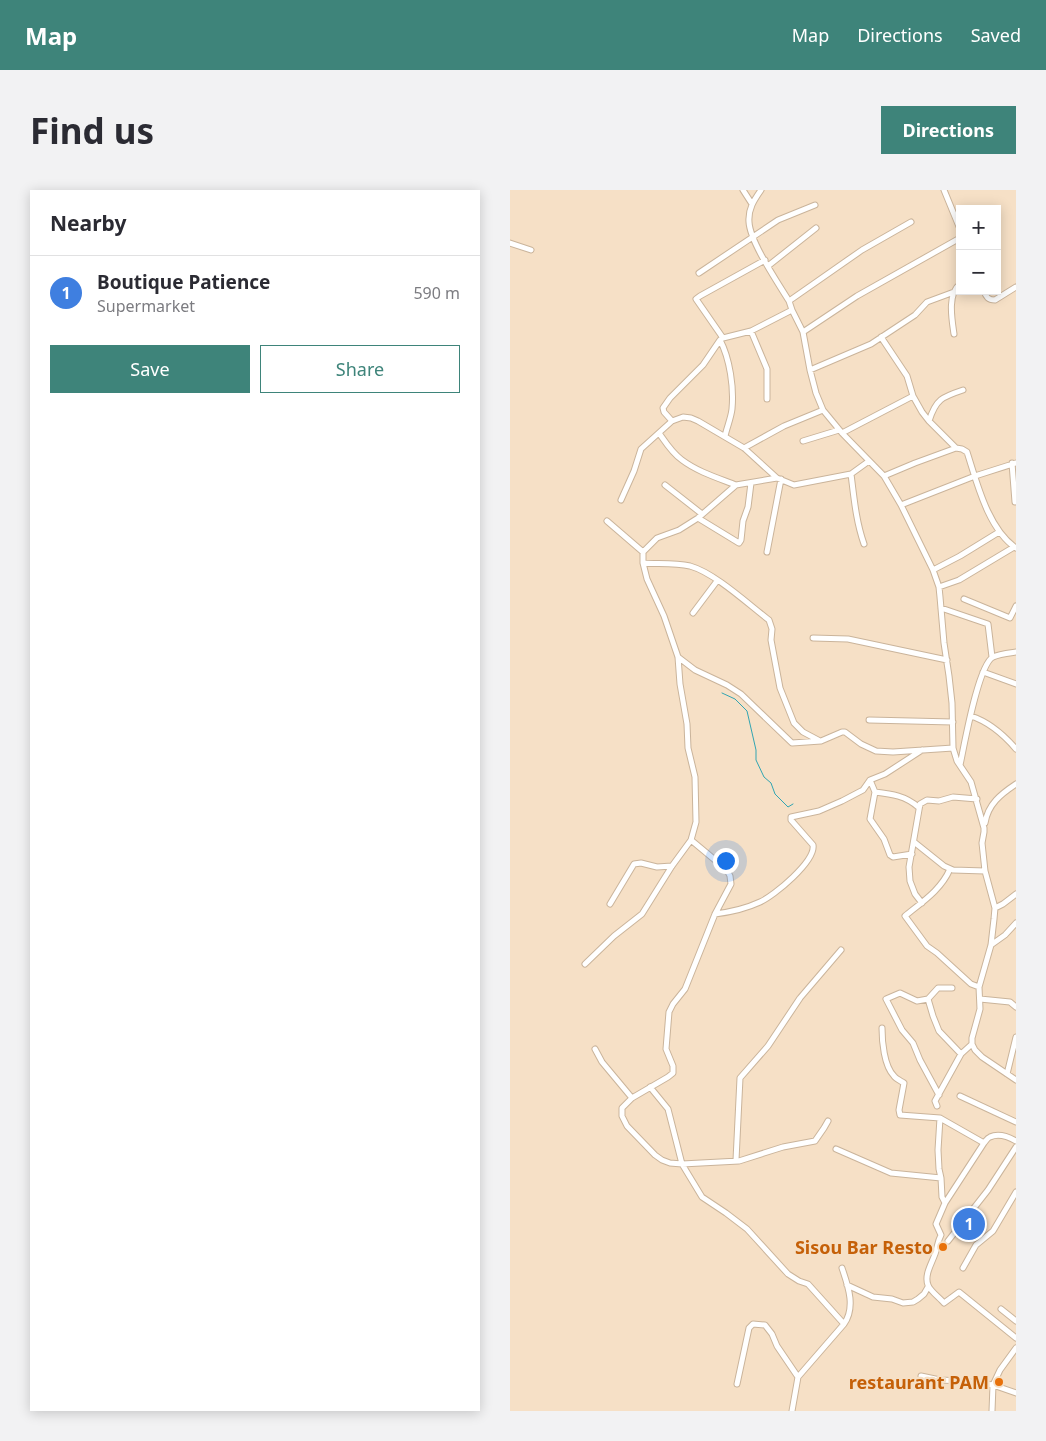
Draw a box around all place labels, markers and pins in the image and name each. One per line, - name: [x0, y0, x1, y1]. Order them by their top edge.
- pin: 1: [953, 1205, 985, 1243]
- place label: Sisou Bar Resto: [795, 1235, 933, 1259]
- marker: Sisou Bar Resto: [937, 1241, 949, 1253]
- place label: restaurant PAM: [849, 1370, 989, 1394]
- marker: restaurant PAM: [993, 1376, 1005, 1388]

